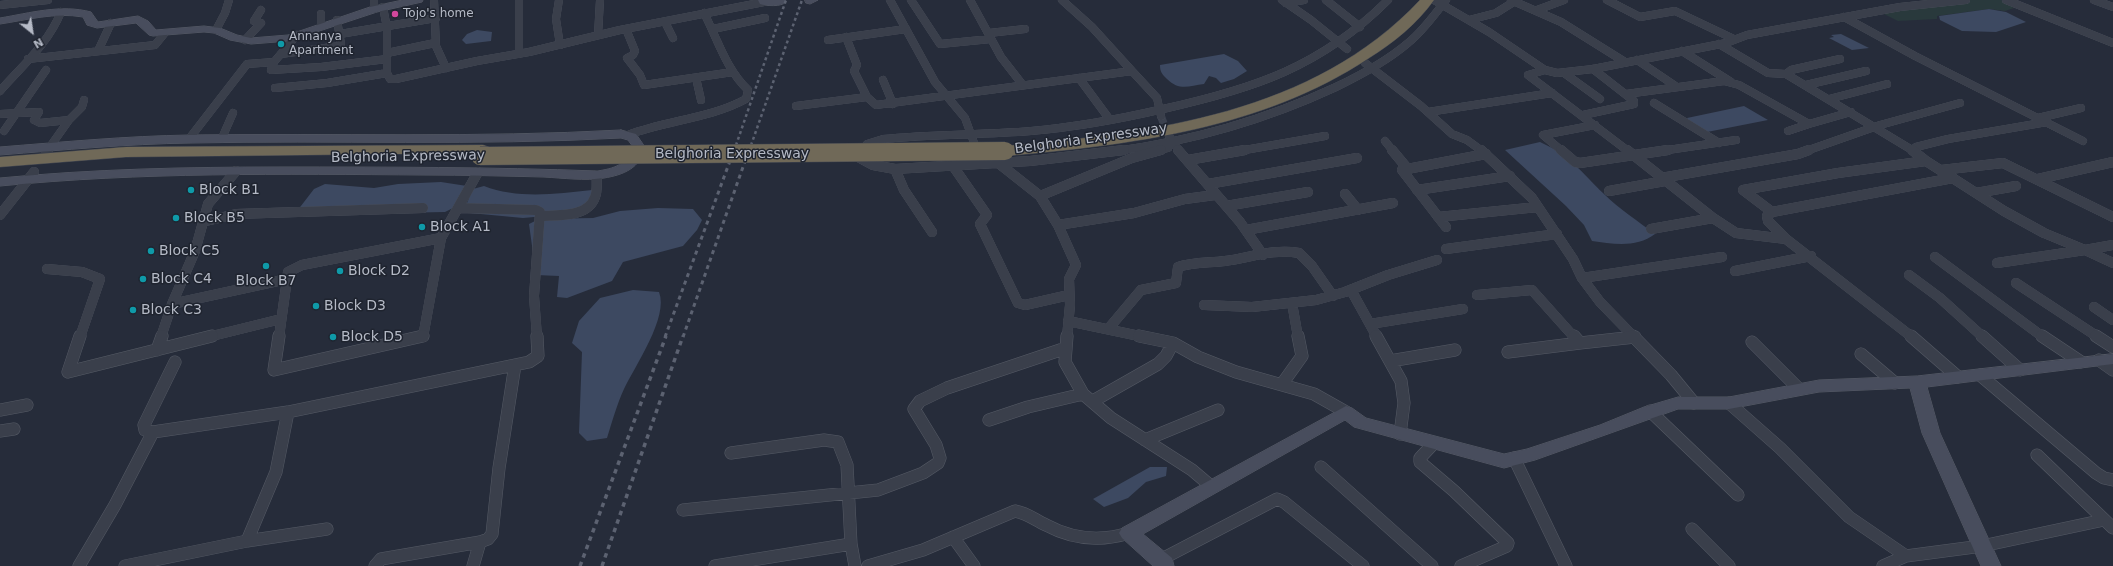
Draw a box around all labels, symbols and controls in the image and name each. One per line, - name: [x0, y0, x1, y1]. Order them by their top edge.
- place label: Tojo's home: [403, 7, 474, 21]
- marker: Tojo's home: [390, 9, 400, 19]
- north arrow: [12, 12, 52, 52]
- place label: Annanya Apartment: [289, 30, 353, 58]
- text: N: [31, 35, 45, 51]
- marker: Annanya Apartment: [276, 39, 286, 49]
- street label: Belghoria Expressway: [1014, 120, 1168, 158]
- street label: Belghoria Expressway: [655, 146, 809, 162]
- street label: Belghoria Expressway: [331, 147, 485, 167]
- place label: Block B1: [199, 182, 260, 198]
- marker: Block B1: [186, 185, 196, 195]
- place label: Block B5: [184, 210, 245, 226]
- marker: Block B5: [171, 213, 181, 223]
- place label: Block A1: [430, 219, 491, 235]
- marker: Block A1: [417, 222, 427, 232]
- place label: Block C5: [159, 243, 220, 259]
- marker: Block C5: [146, 246, 156, 256]
- marker: Block B7: [261, 261, 271, 271]
- place label: Block D2: [348, 263, 410, 279]
- marker: Block D2: [335, 266, 345, 276]
- place label: Block C4: [151, 271, 212, 287]
- place label: Block B7: [236, 273, 296, 289]
- marker: Block C4: [138, 274, 148, 284]
- place label: Block D3: [324, 298, 386, 314]
- marker: Block D3: [311, 301, 321, 311]
- place label: Block C3: [141, 302, 202, 318]
- marker: Block C3: [128, 305, 138, 315]
- place label: Block D5: [341, 329, 403, 345]
- marker: Block D5: [328, 332, 338, 342]

